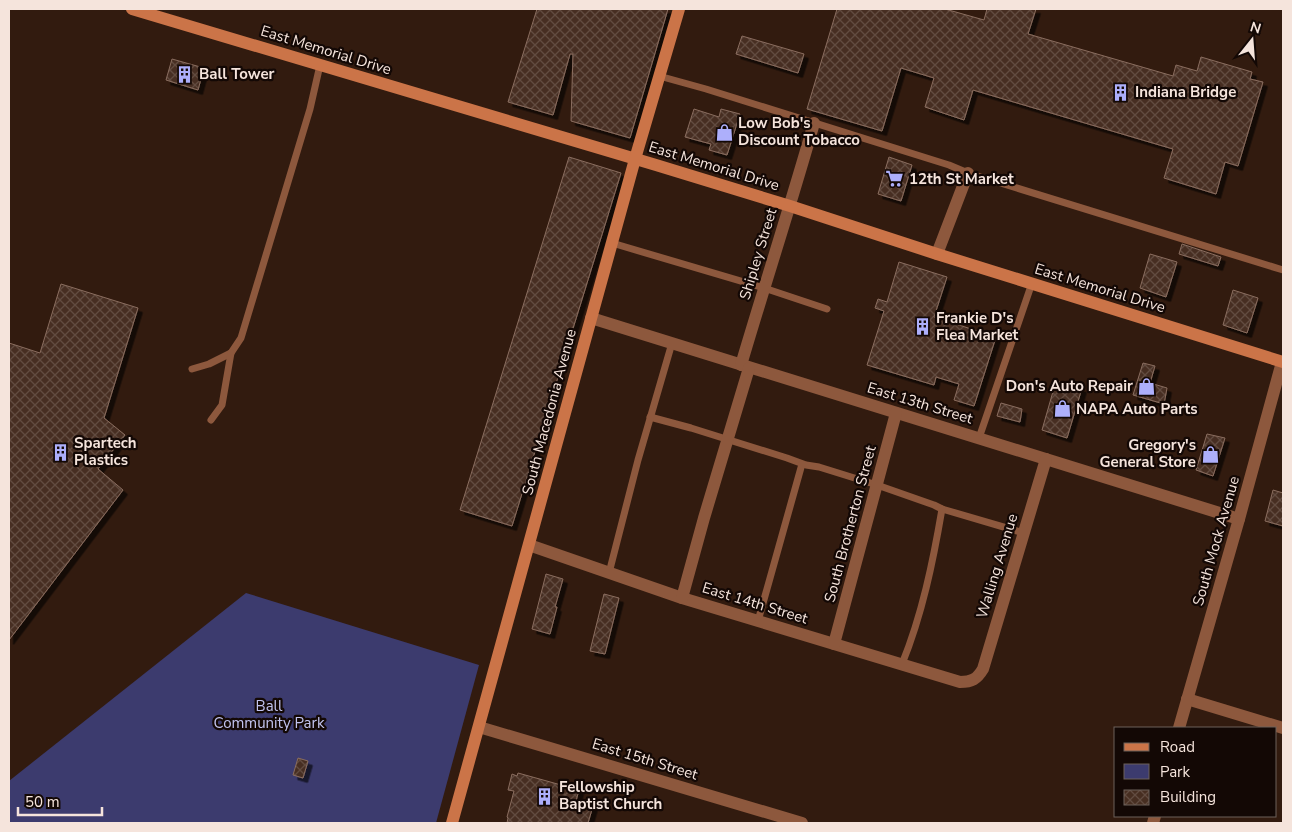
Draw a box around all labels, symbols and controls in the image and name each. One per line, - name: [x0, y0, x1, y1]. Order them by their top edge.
- north arrow: [1227, 15, 1277, 65]
- text: N: [1248, 17, 1263, 39]
- street label: East Memorial Drive: [258, 21, 394, 79]
- building icon: Ball Tower: [175, 64, 195, 84]
- place label: Ball Tower: [199, 64, 275, 84]
- building icon: Indiana Bridge: [1111, 82, 1131, 102]
- place label: Indiana Bridge: [1135, 82, 1236, 102]
- place label: Low Bob's Discount Tobacco: [738, 113, 860, 150]
- shop icon: Low Bob's Discount Tobacco: [714, 122, 734, 142]
- street label: East Memorial Drive: [646, 137, 782, 195]
- supermarket icon: 12th St Market: [885, 169, 905, 189]
- place label: 12th St Market: [909, 169, 1014, 189]
- street label: Shipley Street: [735, 205, 782, 302]
- street label: East Memorial Drive: [1032, 259, 1168, 317]
- place label: Frankie D's Flea Market: [936, 308, 1019, 345]
- building icon: Frankie D's Flea Market: [912, 317, 932, 337]
- street label: South Macedonia Avenue: [517, 327, 581, 497]
- place label: Don's Auto Repair: [1006, 376, 1133, 396]
- shop icon: Don's Auto Repair: [1137, 376, 1157, 396]
- street label: East 13th Street: [865, 377, 976, 429]
- shop icon: NAPA Auto Parts: [1052, 399, 1072, 419]
- place label: NAPA Auto Parts: [1076, 399, 1198, 419]
- place label: Spartech Plastics: [74, 433, 137, 470]
- place label: Gregory's General Store: [1099, 435, 1196, 472]
- building icon: Spartech Plastics: [50, 442, 70, 462]
- street label: South Brotherton Street: [819, 443, 881, 605]
- shop icon: Gregory's General Store: [1200, 444, 1220, 464]
- street label: South Mock Avenue: [1188, 474, 1244, 608]
- street label: Walling Avenue: [972, 511, 1022, 621]
- street label: East 14th Street: [700, 577, 811, 629]
- park label: Ball Community Park: [214, 696, 325, 733]
- legend: [1114, 727, 1277, 817]
- street label: East 15th Street: [590, 733, 701, 785]
- text: Road: [1160, 737, 1195, 757]
- text: Park: [1160, 762, 1190, 782]
- place label: Fellowship Baptist Church: [559, 777, 662, 814]
- scale bar: [18, 784, 101, 816]
- building icon: Fellowship Baptist Church: [535, 786, 555, 806]
- text: Building: [1160, 787, 1216, 807]
- text: 50 m: [25, 792, 60, 812]

